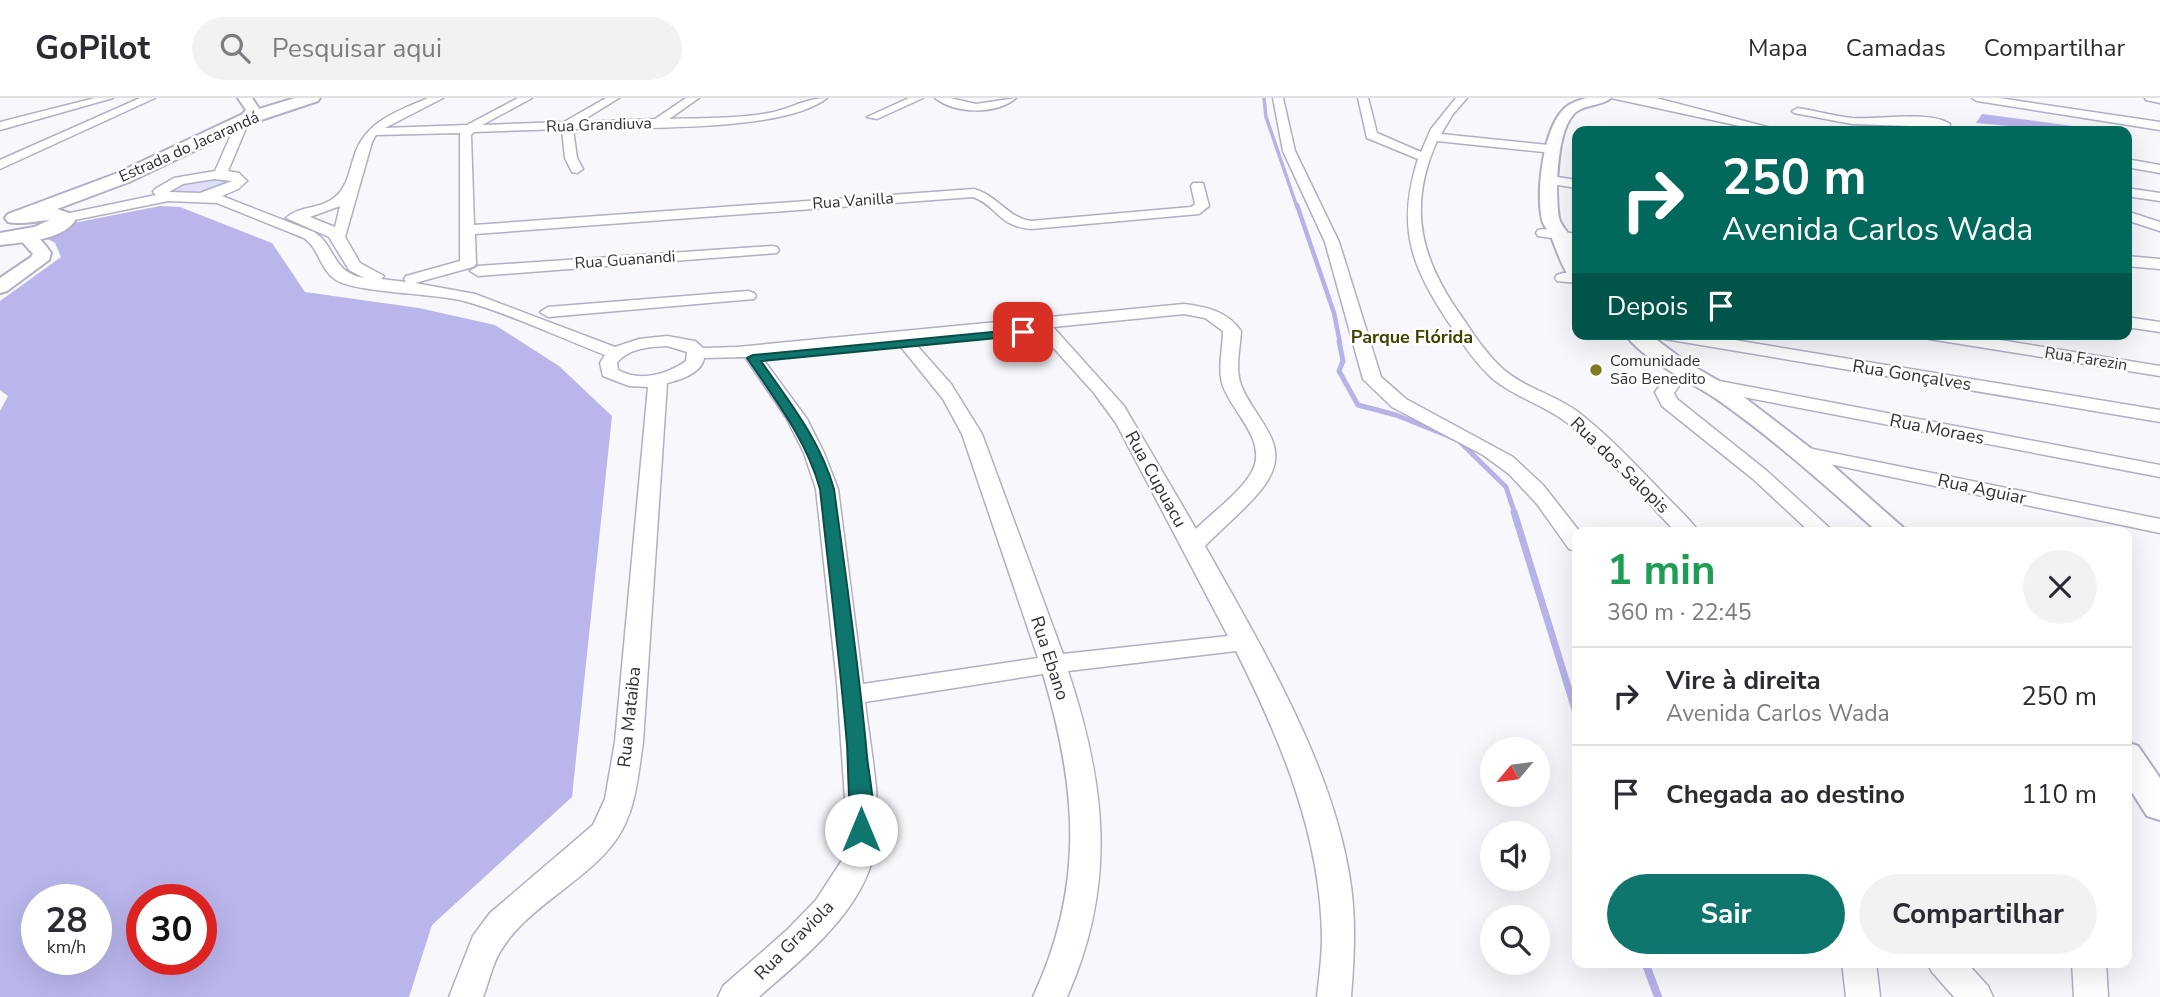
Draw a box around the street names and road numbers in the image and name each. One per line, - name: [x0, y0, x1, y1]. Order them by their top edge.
- street label: Estrada do Jacarandá: [115, 106, 263, 188]
- street label: Rua Grandiuva: [546, 112, 652, 138]
- street label: Rua Vanilla: [812, 187, 894, 215]
- street label: Rua Guanandi: [574, 246, 676, 274]
- street label: Rua Farezin: [2043, 342, 2129, 376]
- street label: Rua Gonçalves: [1851, 354, 1973, 396]
- street label: Rua Moraes: [1888, 408, 1986, 450]
- street label: Rua dos Salopis: [1565, 411, 1675, 519]
- street label: Rua Cupuacu: [1120, 426, 1192, 532]
- street label: Rua Aguiar: [1935, 468, 2029, 510]
- street label: Rua Ebano: [1025, 613, 1075, 703]
- street label: Rua Mataiba: [612, 665, 646, 769]
- street label: Rua Graviola: [749, 895, 839, 985]

